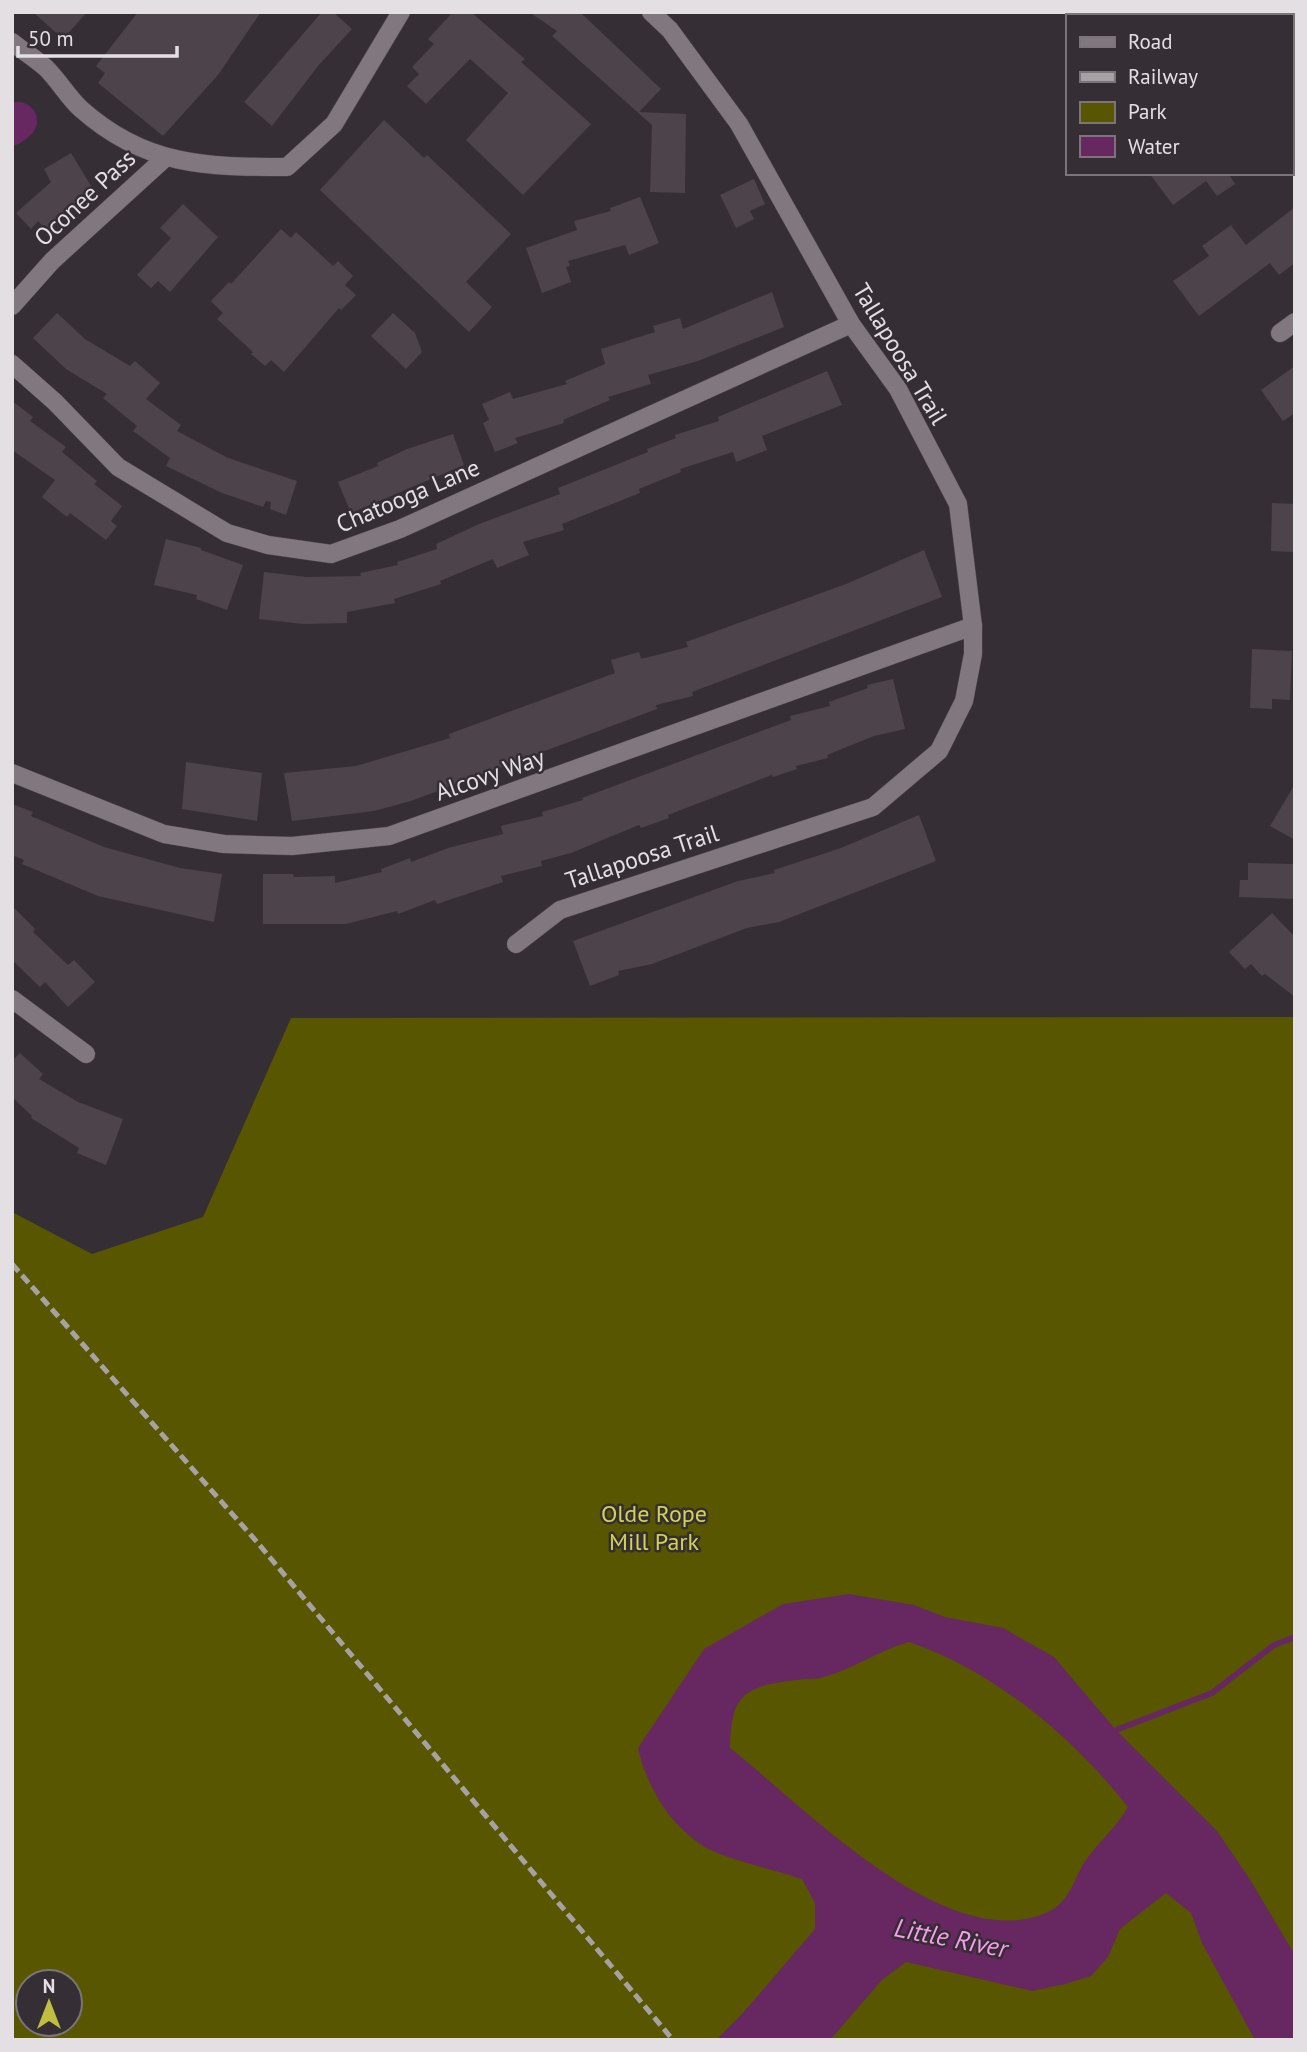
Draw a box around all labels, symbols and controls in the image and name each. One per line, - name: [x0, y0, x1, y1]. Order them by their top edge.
- scale bar: [18, 14, 177, 58]
- legend: [1066, 14, 1293, 175]
- text: 50 m: [28, 25, 74, 52]
- text: Road: [1128, 28, 1172, 55]
- text: Railway: [1128, 63, 1198, 90]
- text: Park: [1128, 98, 1167, 125]
- text: Water: [1128, 133, 1180, 160]
- street label: Oconee Pass: [27, 143, 142, 253]
- street label: Tallapoosa Trail: [846, 277, 955, 430]
- street label: Chatooga Lane: [331, 451, 484, 540]
- street label: Alcovy Way: [431, 741, 549, 808]
- street label: Tallapoosa Trail: [561, 817, 722, 896]
- park label: Olde Rope Mill Park: [601, 1498, 707, 1557]
- water label: Little River: [892, 1910, 1012, 1965]
- north arrow: [14, 1968, 84, 2038]
- text: N: [43, 1974, 55, 1998]

